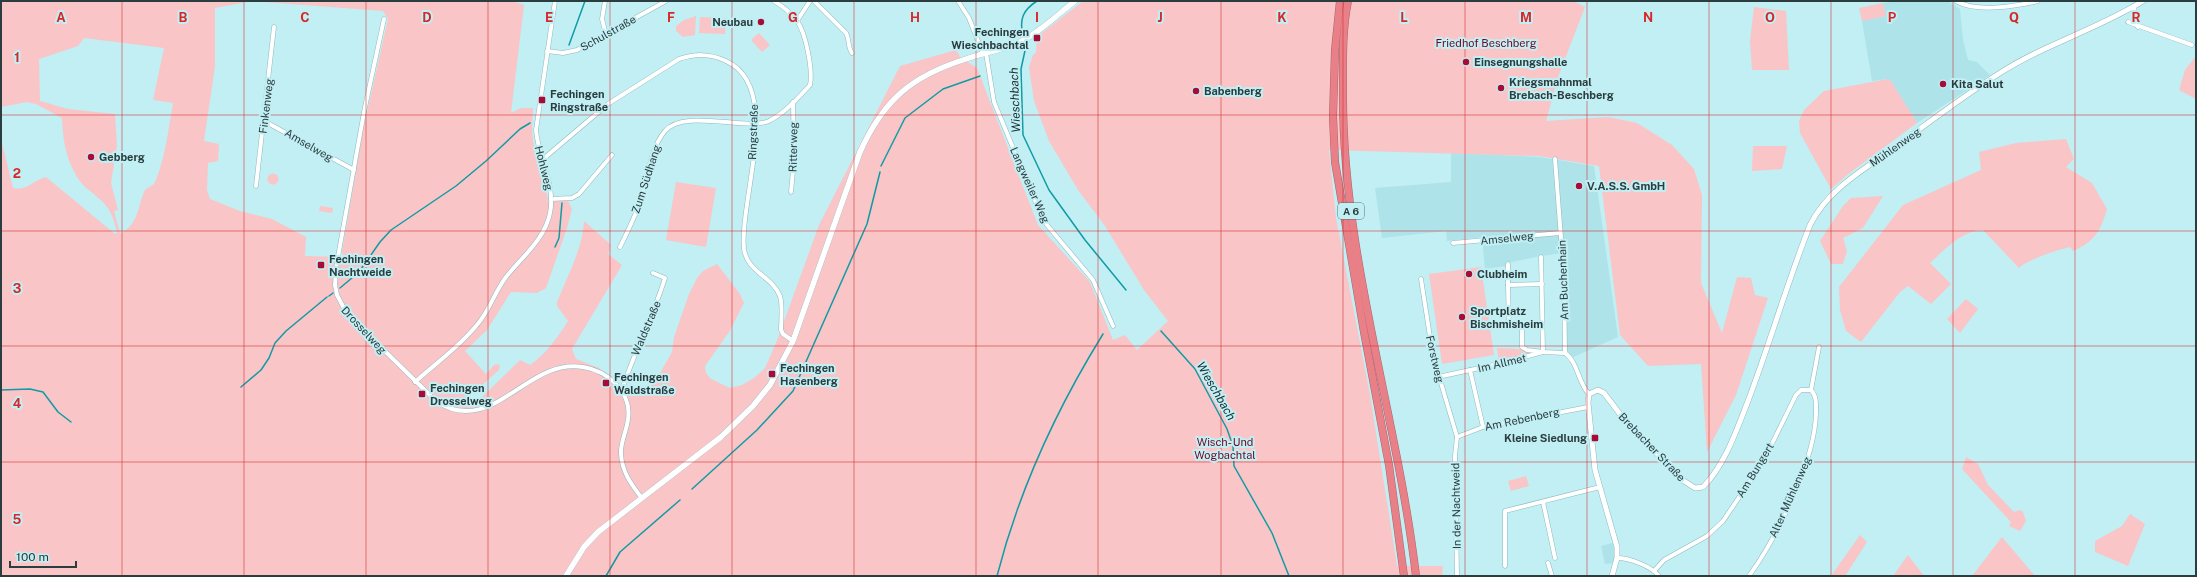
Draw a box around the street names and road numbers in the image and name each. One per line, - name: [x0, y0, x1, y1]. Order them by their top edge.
- street label: Schulstraße: [578, 13, 638, 53]
- street label: Finkenweg: [257, 78, 275, 134]
- street label: Ringstraße: [746, 104, 760, 160]
- street label: Ritterweg: [787, 122, 799, 172]
- street label: Mühlenweg: [1867, 125, 1923, 169]
- street label: Amselweg: [283, 126, 335, 164]
- street label: Zum Südhang: [629, 143, 663, 215]
- street label: Hohlweg: [533, 144, 555, 192]
- street label: Langweiler Weg: [1008, 145, 1052, 225]
- road number: A 6: [1338, 203, 1364, 219]
- street label: Amselweg: [1480, 229, 1534, 247]
- street label: Am Buchenhain: [1556, 240, 1570, 320]
- street label: Waldstraße: [629, 299, 663, 357]
- street label: Drosselweg: [339, 304, 389, 356]
- street label: Forstweg: [1424, 334, 1446, 384]
- street label: Im Allmet: [1477, 352, 1527, 374]
- street label: Am Rebenberg: [1483, 405, 1561, 433]
- street label: Brebacher Straße: [1616, 410, 1688, 484]
- street label: Am Bungert: [1734, 441, 1776, 499]
- street label: Alter Mühlenweg: [1767, 454, 1813, 539]
- street label: In der Nachtweid: [1449, 463, 1463, 549]

